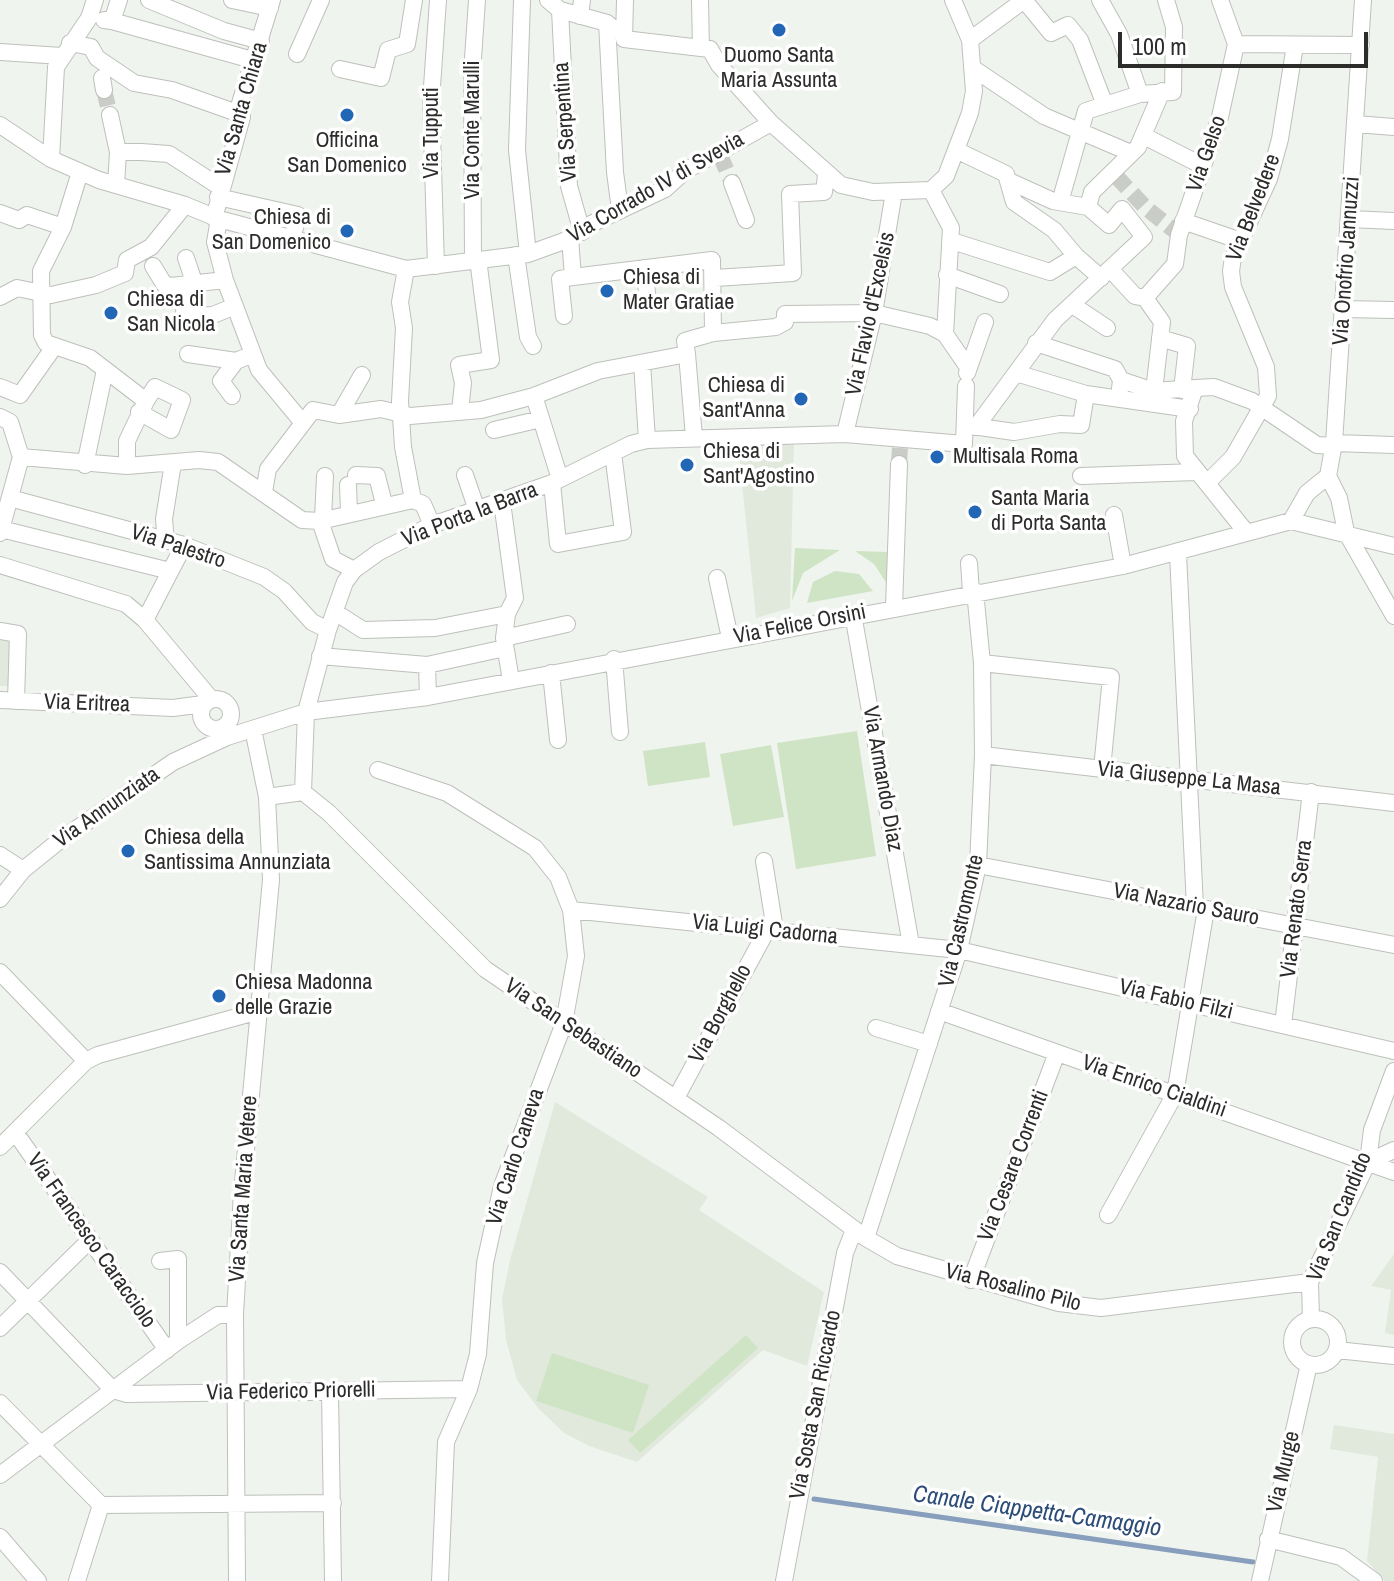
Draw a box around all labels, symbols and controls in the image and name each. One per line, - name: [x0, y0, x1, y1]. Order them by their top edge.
- scale bar: [1122, 16, 1372, 66]
- marker: Duomo Santa Maria Assunta: [770, 21, 788, 39]
- text: 100 m: [1132, 30, 1187, 62]
- street label: Via Santa Chiara: [210, 39, 274, 179]
- place label: Duomo Santa Maria Assunta: [721, 43, 837, 94]
- street label: Via Conte Marulli: [460, 60, 486, 200]
- street label: Via Serpentina: [549, 61, 583, 183]
- street label: Via Tupputi: [419, 87, 445, 179]
- marker: Officina San Domenico: [338, 106, 356, 124]
- street label: Via Gelso: [1182, 112, 1232, 196]
- street label: Via Corrado IV di Svevia: [563, 127, 749, 249]
- place label: Officina San Domenico: [287, 128, 407, 180]
- street label: Via Belvedere: [1221, 151, 1287, 265]
- street label: Via Onofrio Jannuzzi: [1328, 176, 1366, 346]
- place label: Chiesa di San Domenico: [212, 205, 331, 256]
- marker: Chiesa di San Domenico: [338, 222, 356, 240]
- street label: Via Flavio d'Excelsis: [841, 230, 901, 398]
- place label: Chiesa di Mater Gratiae: [623, 265, 734, 316]
- marker: Chiesa di Mater Gratiae: [598, 282, 616, 300]
- place label: Chiesa di San Nicola: [127, 287, 215, 338]
- marker: Chiesa di San Nicola: [102, 304, 120, 322]
- place label: Chiesa di Sant'Anna: [702, 373, 785, 424]
- marker: Chiesa di Sant'Anna: [792, 390, 810, 408]
- place label: Chiesa di Sant'Agostino: [703, 439, 815, 490]
- place label: Multisala Roma: [953, 444, 1078, 470]
- marker: Multisala Roma: [928, 448, 946, 466]
- marker: Chiesa di Sant'Agostino: [678, 456, 696, 474]
- street label: Via Porta la Barra: [398, 477, 542, 553]
- place label: Santa Maria di Porta Santa: [991, 486, 1106, 538]
- marker: Santa Maria di Porta Santa: [966, 503, 984, 521]
- street label: Via Palestro: [127, 519, 229, 575]
- street label: Via Felice Orsini: [732, 599, 868, 651]
- street label: Via Eritrea: [44, 689, 130, 719]
- street label: Via Armando Diaz: [856, 704, 908, 854]
- street label: Via Giuseppe La Masa: [1096, 756, 1282, 802]
- street label: Via Annunziata: [49, 762, 165, 854]
- place label: Chiesa della Santissima Annunziata: [144, 825, 331, 876]
- street label: Via Renato Serra: [1275, 838, 1319, 980]
- marker: Chiesa della Santissima Annunziata: [119, 842, 137, 860]
- street label: Via Castromonte: [934, 852, 990, 990]
- street label: Via Nazario Sauro: [1111, 878, 1261, 932]
- street label: Via Luigi Cadorna: [691, 909, 839, 951]
- street label: Via Borghello: [684, 960, 758, 1068]
- place label: Chiesa Madonna delle Grazie: [235, 970, 372, 1022]
- street label: Via San Sebastiano: [499, 973, 647, 1085]
- street label: Via Fabio Filzi: [1116, 974, 1236, 1026]
- marker: Chiesa Madonna delle Grazie: [210, 987, 228, 1005]
- street label: Via Enrico Cialdini: [1078, 1050, 1230, 1124]
- street label: Via Carlo Caneva: [481, 1085, 551, 1229]
- street label: Via Cesare Correnti: [973, 1087, 1055, 1245]
- street label: Via Santa Maria Vetere: [224, 1095, 264, 1283]
- street label: Via San Candido: [1302, 1148, 1378, 1286]
- street label: Via Francesco Caracciolo: [21, 1149, 161, 1333]
- street label: Via Rosalino Pilo: [942, 1258, 1084, 1318]
- street label: Via Sosta San Riccardo: [785, 1308, 847, 1502]
- street label: Via Federico Priorelli: [206, 1377, 376, 1407]
- street label: Via Murge: [1262, 1429, 1306, 1515]
- water label: Canale Ciappetta-Camaggio: [911, 1480, 1163, 1544]

